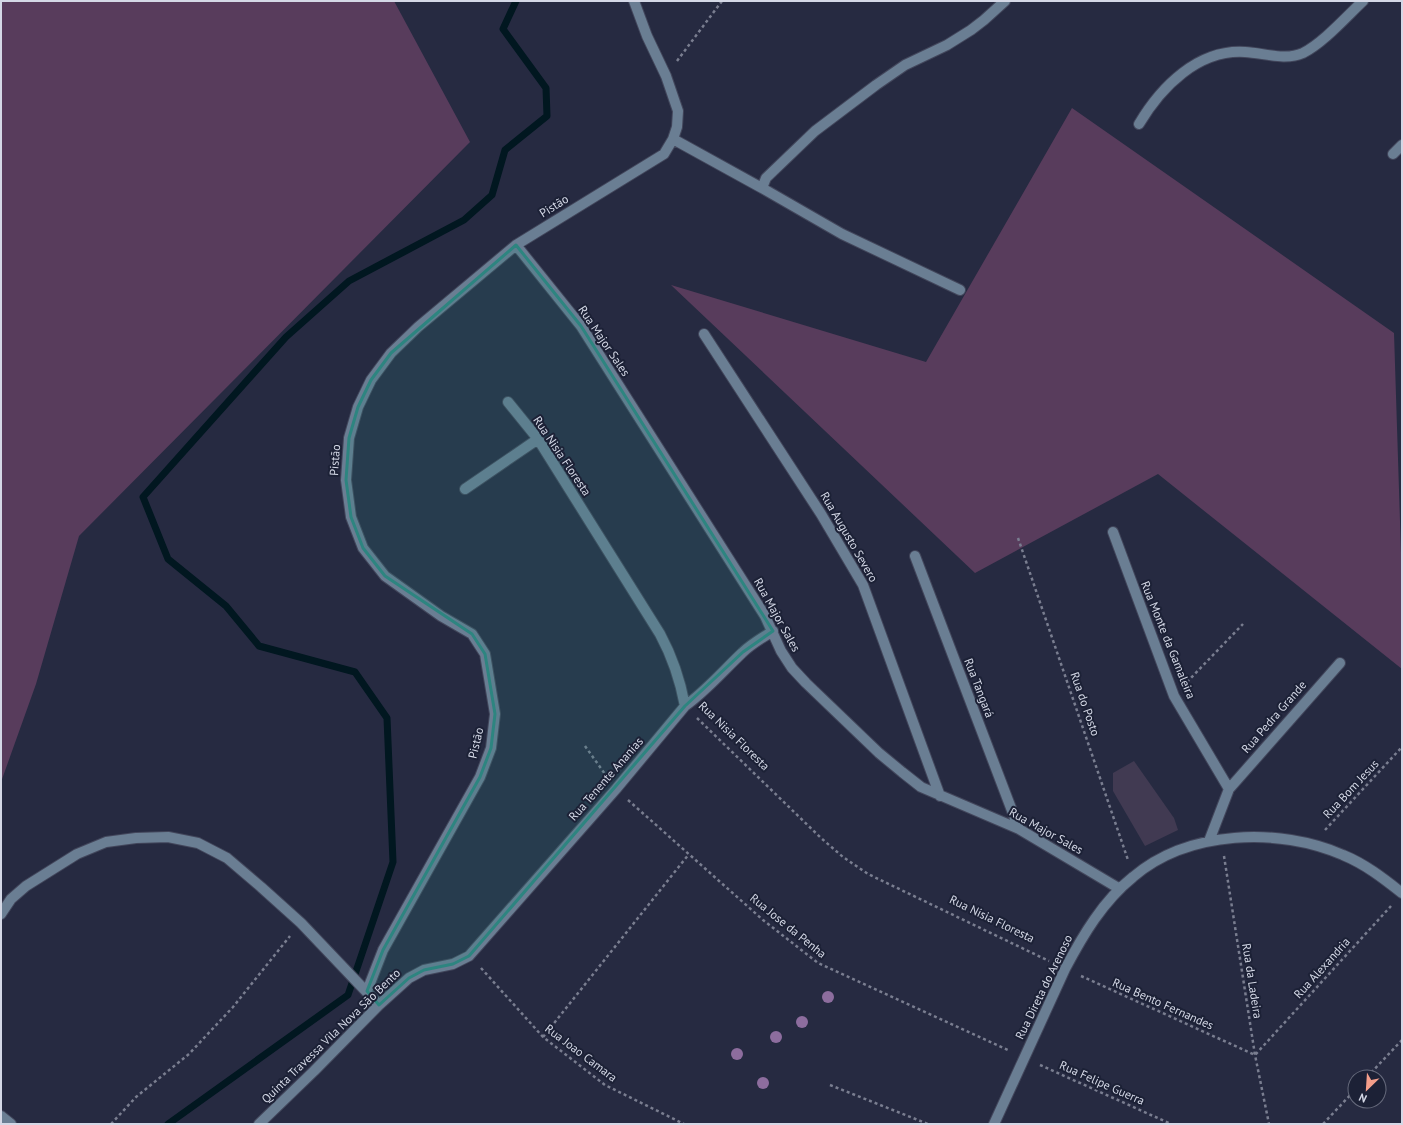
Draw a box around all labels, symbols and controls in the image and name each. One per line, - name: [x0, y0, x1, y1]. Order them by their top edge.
- street label: Pistão: [536, 191, 571, 220]
- street label: Rua Major Sales: [575, 303, 634, 379]
- street label: Rua Nisia Floresta: [530, 413, 595, 498]
- street label: Pistão: [326, 444, 343, 476]
- street label: Rua Augusto Severo: [818, 489, 881, 585]
- street label: Rua Major Sales: [751, 575, 804, 654]
- street label: Rua Monte da Gamaleira: [1138, 579, 1199, 701]
- street label: Rua Tangará: [961, 656, 998, 720]
- street label: Rua do Posto: [1067, 670, 1103, 738]
- street label: Rua Pedra Grande: [1238, 677, 1309, 756]
- street label: Rua Nisia Floresta: [696, 698, 773, 773]
- street label: Pistão: [465, 726, 486, 760]
- street label: Rua Tenente Ananias: [565, 734, 646, 824]
- street label: Rua Bom Jesus: [1320, 756, 1382, 821]
- street label: Rua Major Sales: [1007, 804, 1086, 857]
- street label: Rua Jose da Penha: [747, 890, 830, 961]
- street label: Rua Nisia Floresta: [947, 891, 1037, 946]
- street label: Rua Direta do Arenoso: [1012, 932, 1075, 1042]
- street label: Rua Alexandria: [1290, 934, 1353, 1001]
- street label: Rua da Ladeira: [1239, 942, 1266, 1020]
- street label: Quinta Travessa Vila Nova São Bento: [258, 965, 403, 1106]
- street label: Rua Bento Fernandes: [1110, 975, 1216, 1033]
- street label: Rua Joao Camara: [542, 1021, 620, 1085]
- street label: Rua Felipe Guerra: [1057, 1057, 1147, 1108]
- north arrow: [1347, 1069, 1387, 1109]
- text: N: [1357, 1090, 1369, 1106]

